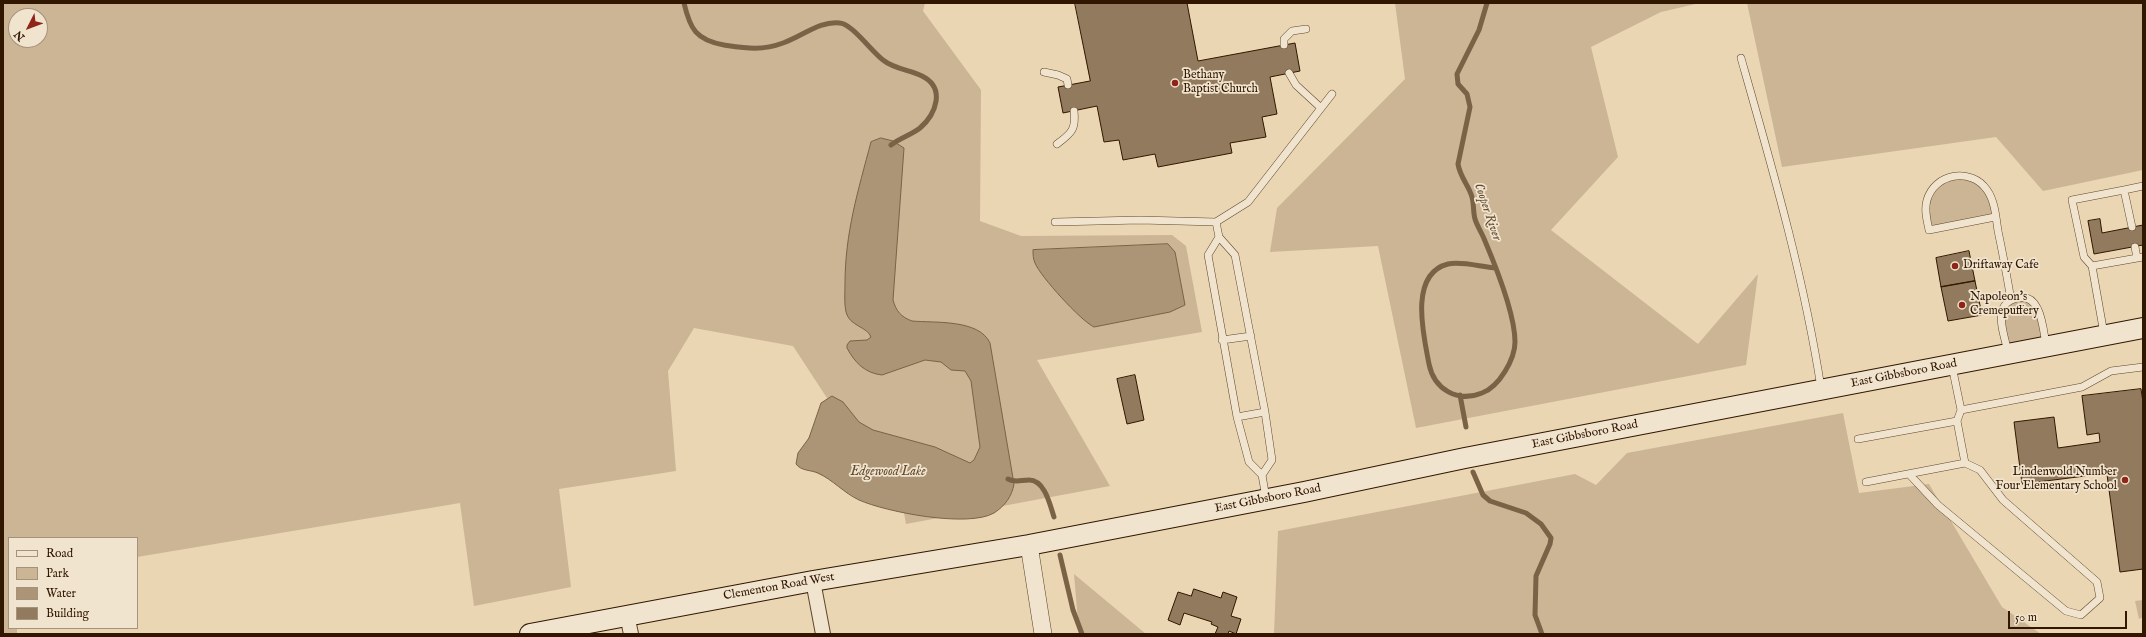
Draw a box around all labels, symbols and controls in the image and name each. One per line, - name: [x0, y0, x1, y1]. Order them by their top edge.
- north arrow: [8, 8, 48, 48]
- text: N: [11, 27, 28, 44]
- place label: Bethany Baptist Church: [1183, 69, 1258, 97]
- marker: Bethany Baptist Church: [1170, 78, 1180, 88]
- water label: Cooper River: [1470, 181, 1504, 243]
- place label: Driftaway Cafe: [1963, 259, 2039, 273]
- marker: Driftaway Cafe: [1950, 261, 1960, 271]
- place label: Napoleon's Cremepuffery: [1970, 291, 2039, 319]
- marker: Napoleon's Cremepuffery: [1957, 300, 1967, 310]
- street label: East Gibbsboro Road: [1850, 357, 1958, 391]
- street label: East Gibbsboro Road: [1531, 418, 1639, 452]
- water label: Edgewood Lake: [851, 464, 925, 480]
- place label: Lindenwold Number Four Elementary School: [1996, 466, 2117, 494]
- marker: Lindenwold Number Four Elementary School: [2120, 475, 2130, 485]
- street label: East Gibbsboro Road: [1214, 482, 1322, 516]
- legend: [8, 537, 138, 629]
- text: Road: [46, 546, 73, 561]
- text: Park: [46, 566, 69, 581]
- street label: Clementon Road West: [722, 570, 836, 604]
- text: Water: [46, 586, 76, 601]
- scale bar: [2010, 603, 2129, 629]
- text: Building: [46, 606, 89, 621]
- text: 50 m: [2015, 610, 2037, 625]

